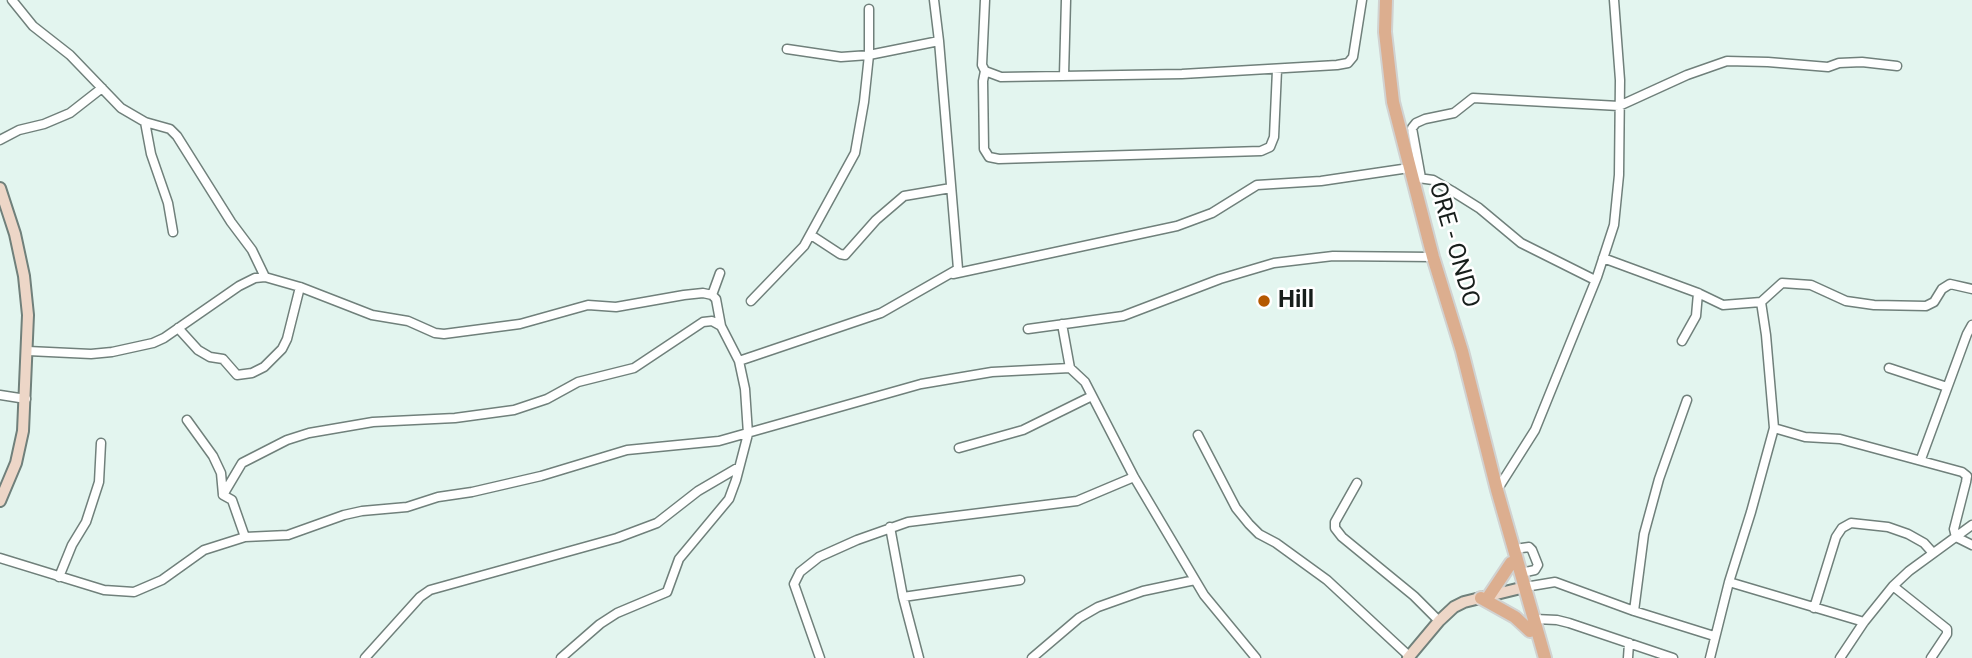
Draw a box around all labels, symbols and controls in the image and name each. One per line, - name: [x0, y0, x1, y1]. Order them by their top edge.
- street label: ORE - ONDO: [1421, 179, 1485, 311]
- place label: Hill: [1278, 287, 1314, 315]
- marker: Hill: [1256, 293, 1272, 309]

